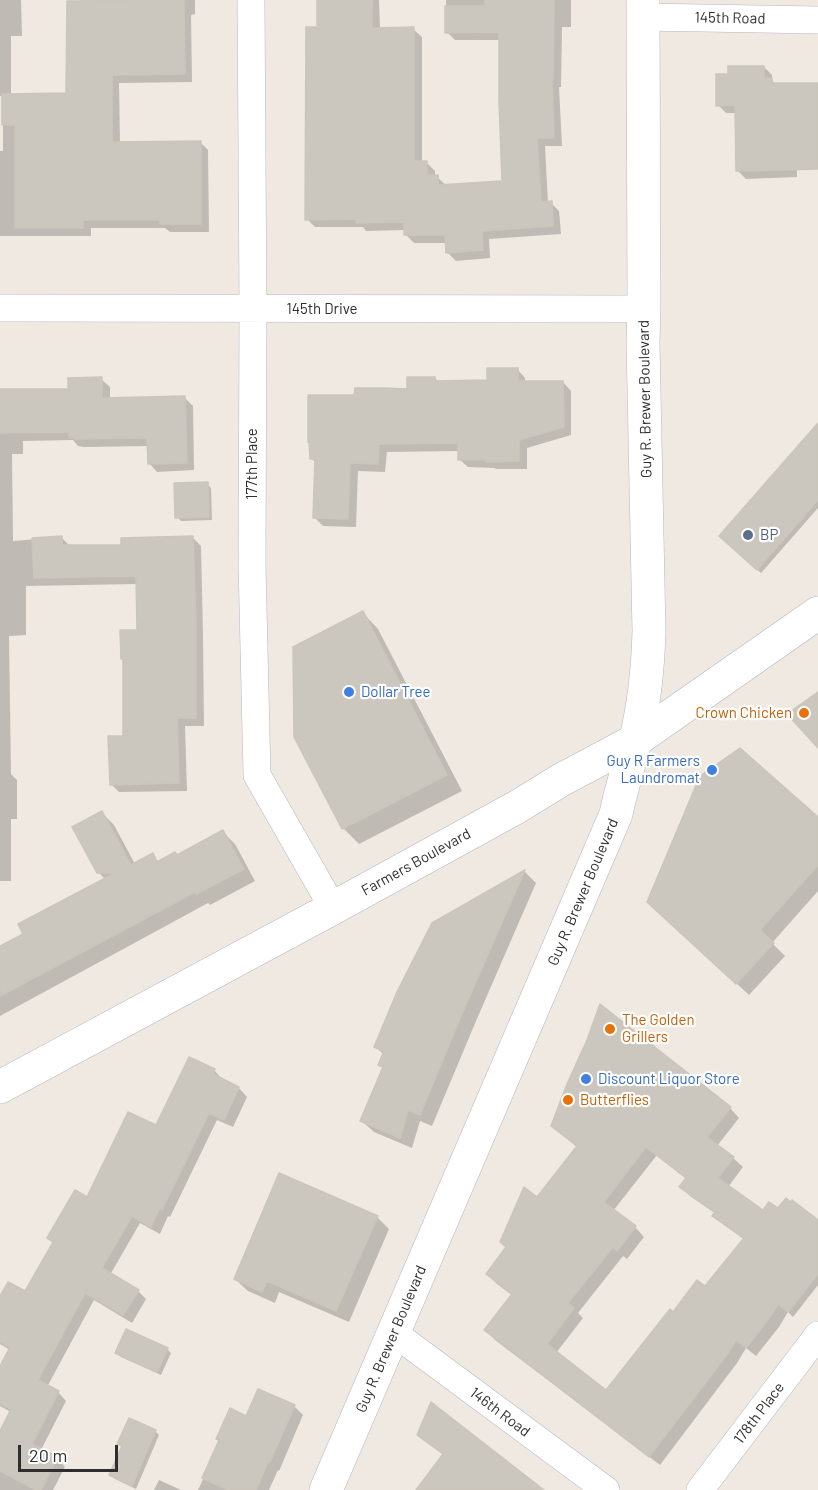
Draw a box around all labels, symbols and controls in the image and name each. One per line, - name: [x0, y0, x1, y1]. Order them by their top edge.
- street label: 145th Road: [694, 8, 766, 28]
- street label: 145th Drive: [286, 300, 358, 318]
- street label: Guy R. Brewer Boulevard: [635, 320, 655, 478]
- street label: 177th Place: [243, 428, 261, 500]
- place label: BP: [760, 526, 778, 544]
- marker: BP: [741, 528, 755, 542]
- place label: Dollar Tree: [361, 683, 431, 701]
- marker: Dollar Tree: [342, 685, 356, 699]
- place label: Crown Chicken: [696, 704, 792, 722]
- marker: Crown Chicken: [797, 706, 811, 720]
- place label: Guy R Farmers Laundromat: [607, 752, 700, 787]
- marker: Guy R Farmers Laundromat: [705, 763, 719, 777]
- street label: Guy R. Brewer Boulevard: [544, 816, 622, 968]
- street label: Farmers Boulevard: [358, 825, 474, 899]
- place label: The Golden Grillers: [622, 1011, 695, 1046]
- marker: The Golden Grillers: [603, 1022, 617, 1036]
- place label: Discount Liquor Store: [598, 1070, 740, 1088]
- marker: Discount Liquor Store: [579, 1072, 593, 1086]
- place label: Butterflies: [580, 1091, 649, 1109]
- marker: Butterflies: [561, 1093, 575, 1107]
- street label: Guy R. Brewer Boulevard: [352, 1263, 430, 1415]
- street label: 178th Place: [730, 1379, 788, 1447]
- street label: 146th Road: [466, 1383, 534, 1441]
- scale bar: [21, 1433, 122, 1471]
- text: 20 m: [29, 1444, 67, 1466]

